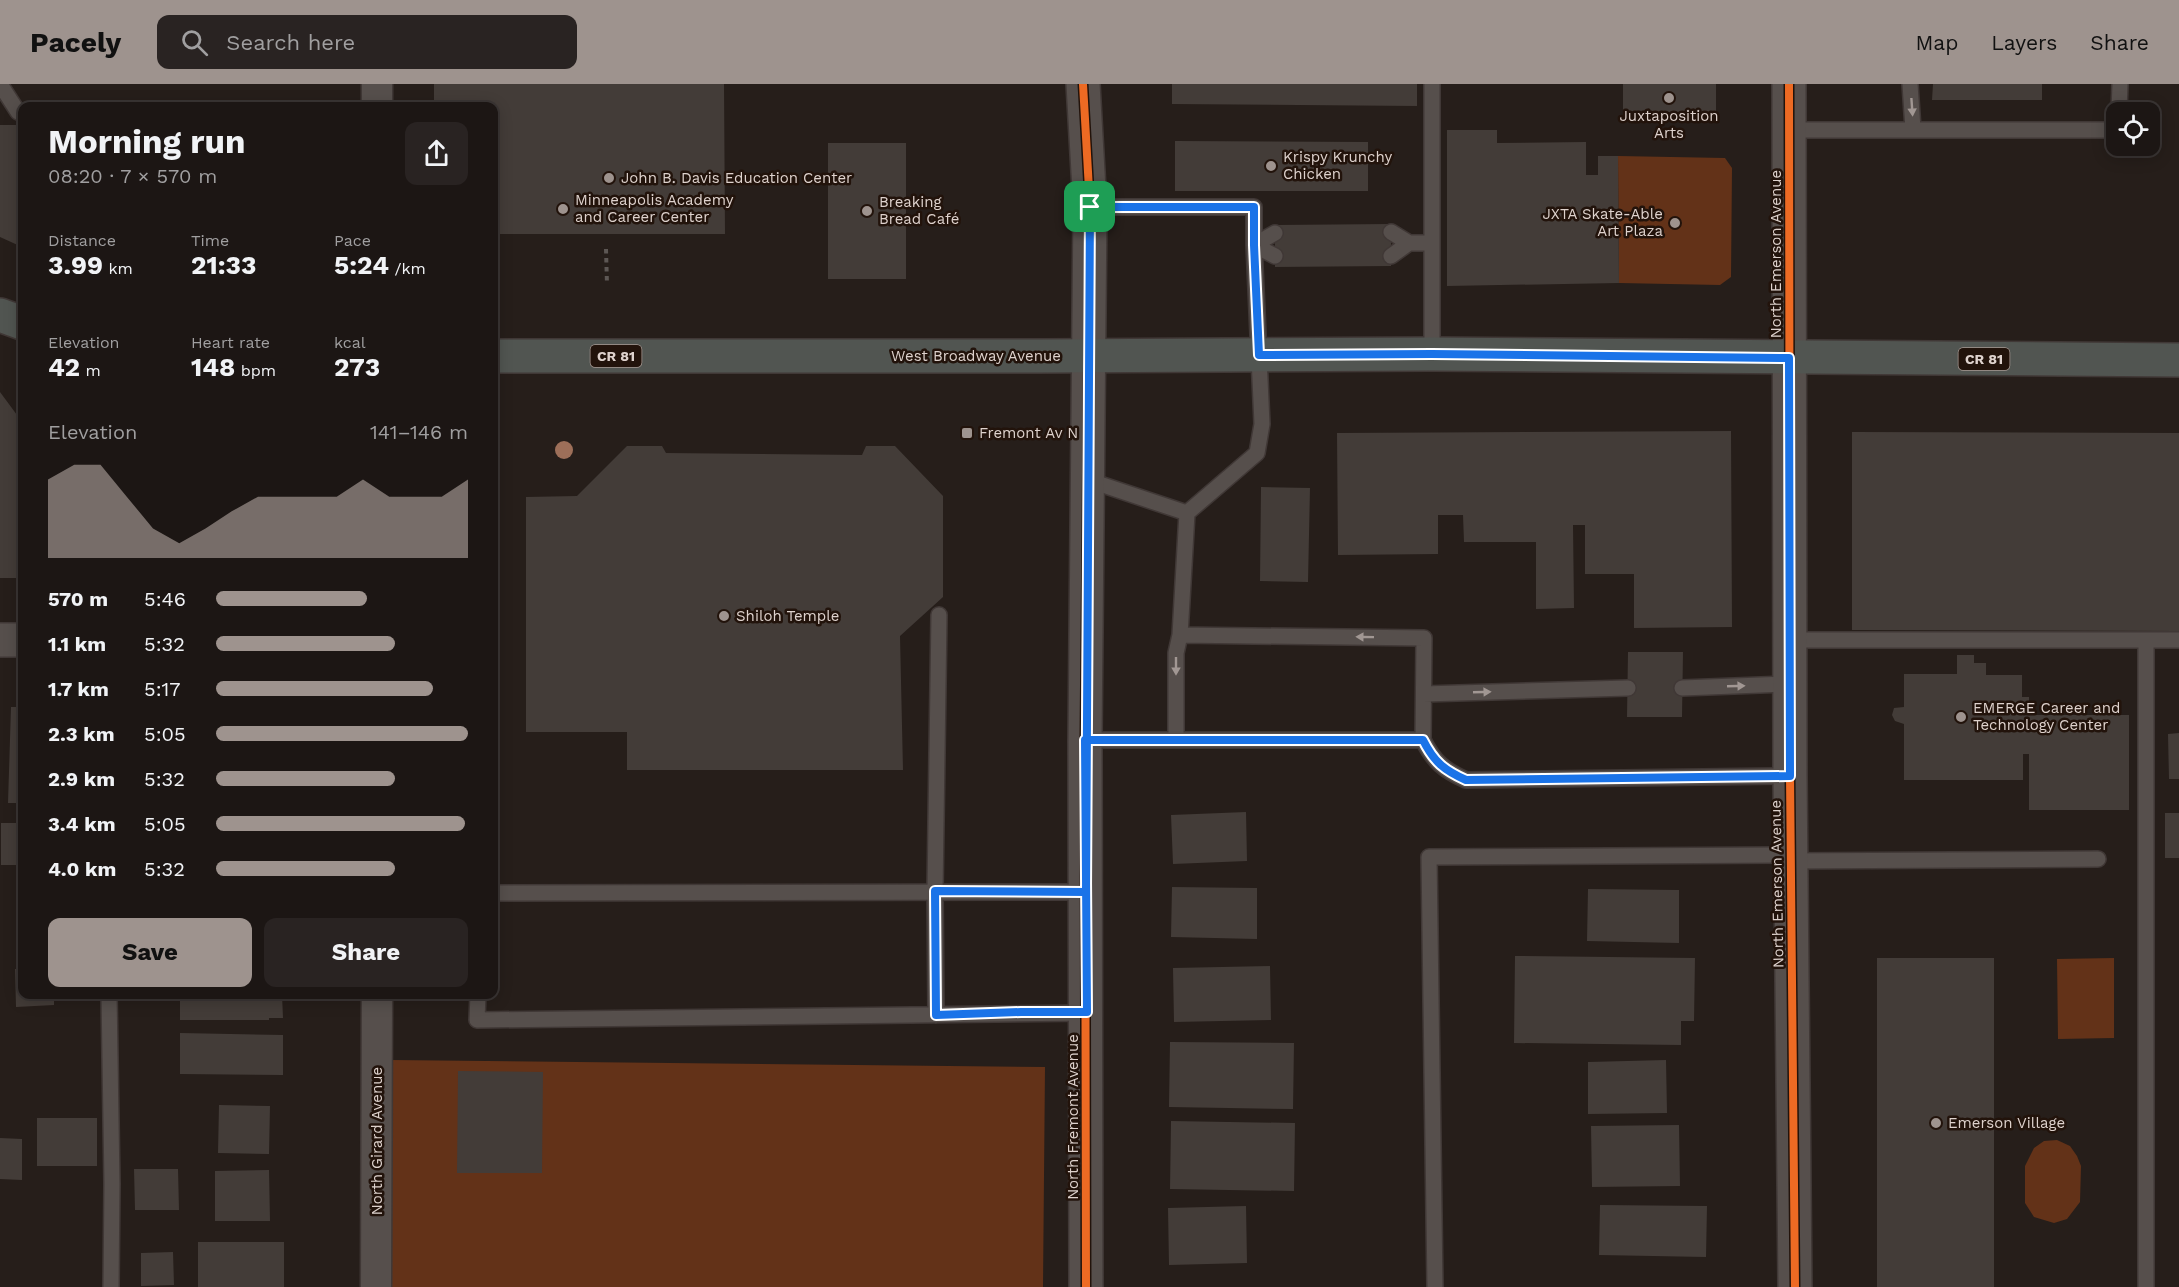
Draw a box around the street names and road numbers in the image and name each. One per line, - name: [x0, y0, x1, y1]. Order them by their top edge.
- street label: North Emerson Avenue: [1767, 170, 1785, 338]
- road number: CR 81: [590, 345, 642, 367]
- street label: West Broadway Avenue: [891, 347, 1061, 365]
- road number: CR 81: [1958, 348, 2010, 370]
- street label: North Emerson Avenue: [1767, 800, 1787, 968]
- street label: North Fremont Avenue: [1064, 1034, 1082, 1200]
- street label: North Girard Avenue: [368, 1067, 386, 1215]

